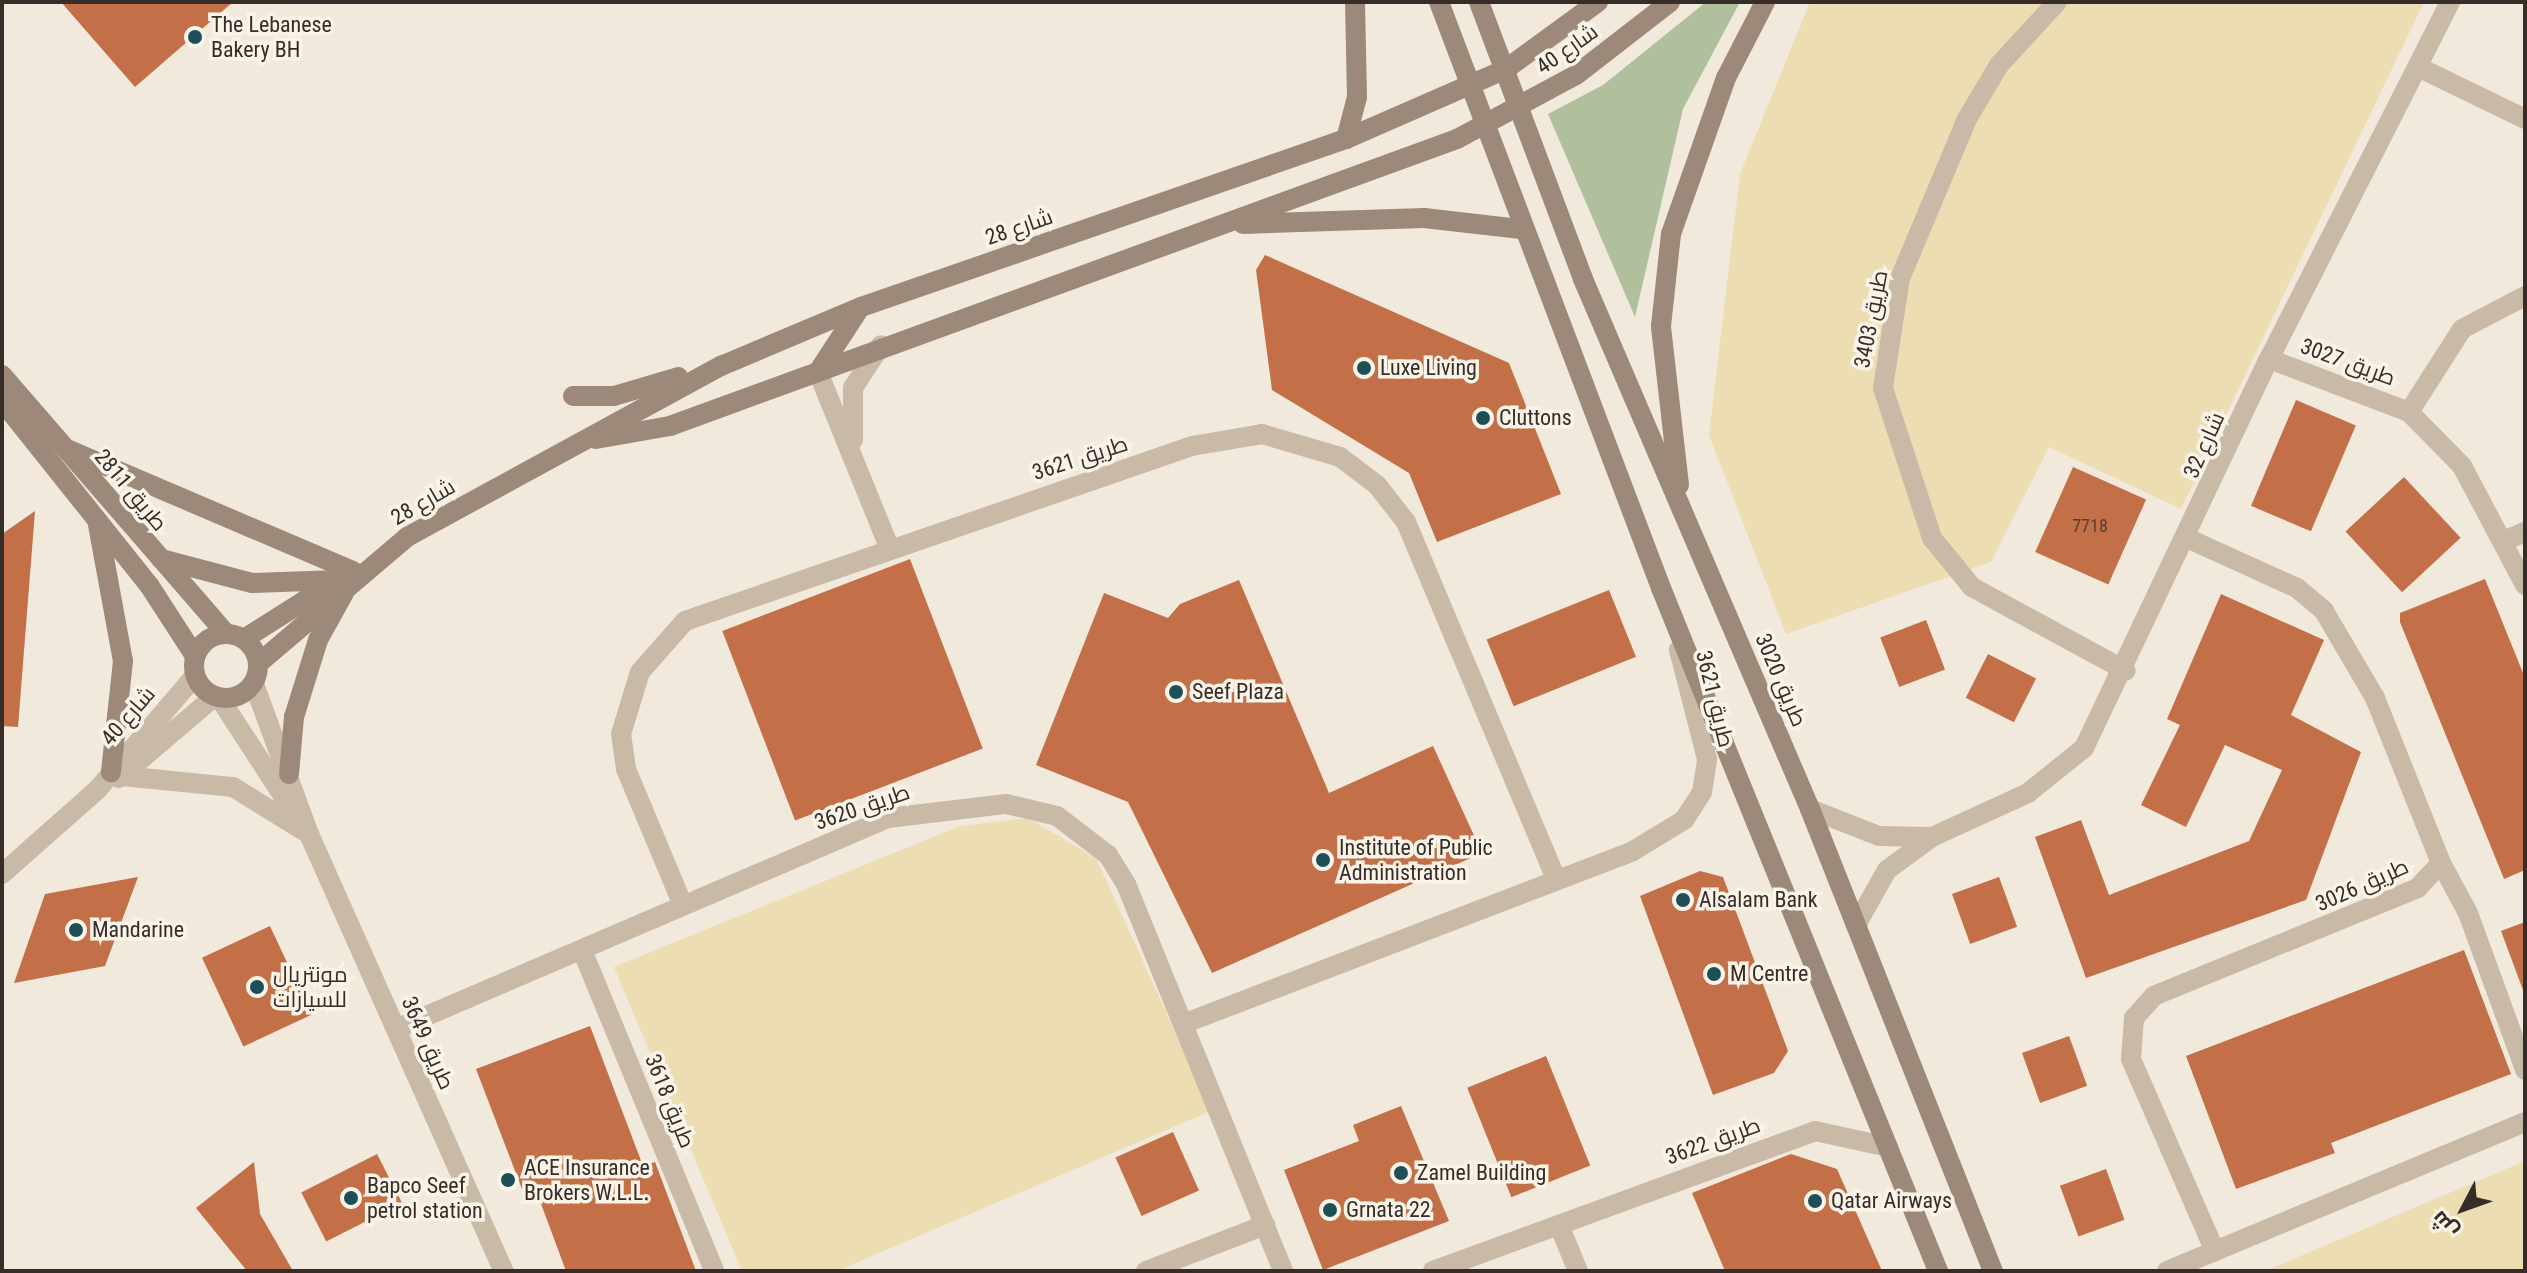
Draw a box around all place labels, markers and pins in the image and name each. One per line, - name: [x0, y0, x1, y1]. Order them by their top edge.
- place label: The Lebanese Bakery BH: [211, 11, 332, 62]
- marker: The Lebanese Bakery BH: [186, 28, 204, 46]
- place label: Luxe Living: [1380, 355, 1477, 381]
- marker: Luxe Living: [1355, 359, 1373, 377]
- place label: Cluttons: [1499, 405, 1572, 431]
- marker: Cluttons: [1474, 409, 1492, 427]
- place label: Seef Plaza: [1192, 679, 1284, 705]
- marker: Seef Plaza: [1167, 683, 1185, 701]
- place label: Institute of Public Administration: [1339, 834, 1493, 886]
- marker: Institute of Public Administration: [1314, 851, 1332, 869]
- place label: Alsalam Bank: [1699, 887, 1818, 913]
- marker: Alsalam Bank: [1674, 891, 1692, 909]
- place label: Mandarine: [92, 917, 184, 943]
- marker: Mandarine: [67, 921, 85, 939]
- place label: مونتريال للسيارات: [273, 961, 348, 1012]
- place label: M Centre: [1730, 961, 1808, 987]
- marker: M Centre: [1705, 965, 1723, 983]
- marker: مونتريال للسيارات: [248, 978, 266, 996]
- place label: ACE Insurance Brokers W.L.L.: [524, 1154, 650, 1206]
- place label: Zamel Building: [1417, 1160, 1546, 1186]
- marker: Zamel Building: [1392, 1164, 1410, 1182]
- marker: ACE Insurance Brokers W.L.L.: [499, 1171, 517, 1189]
- place label: Bapco Seef petrol station: [367, 1172, 483, 1224]
- place label: Qatar Airways: [1831, 1188, 1952, 1214]
- marker: Bapco Seef petrol station: [342, 1189, 360, 1207]
- marker: Qatar Airways: [1806, 1192, 1824, 1210]
- place label: Grnata 22: [1346, 1197, 1431, 1223]
- marker: Grnata 22: [1321, 1201, 1339, 1219]

